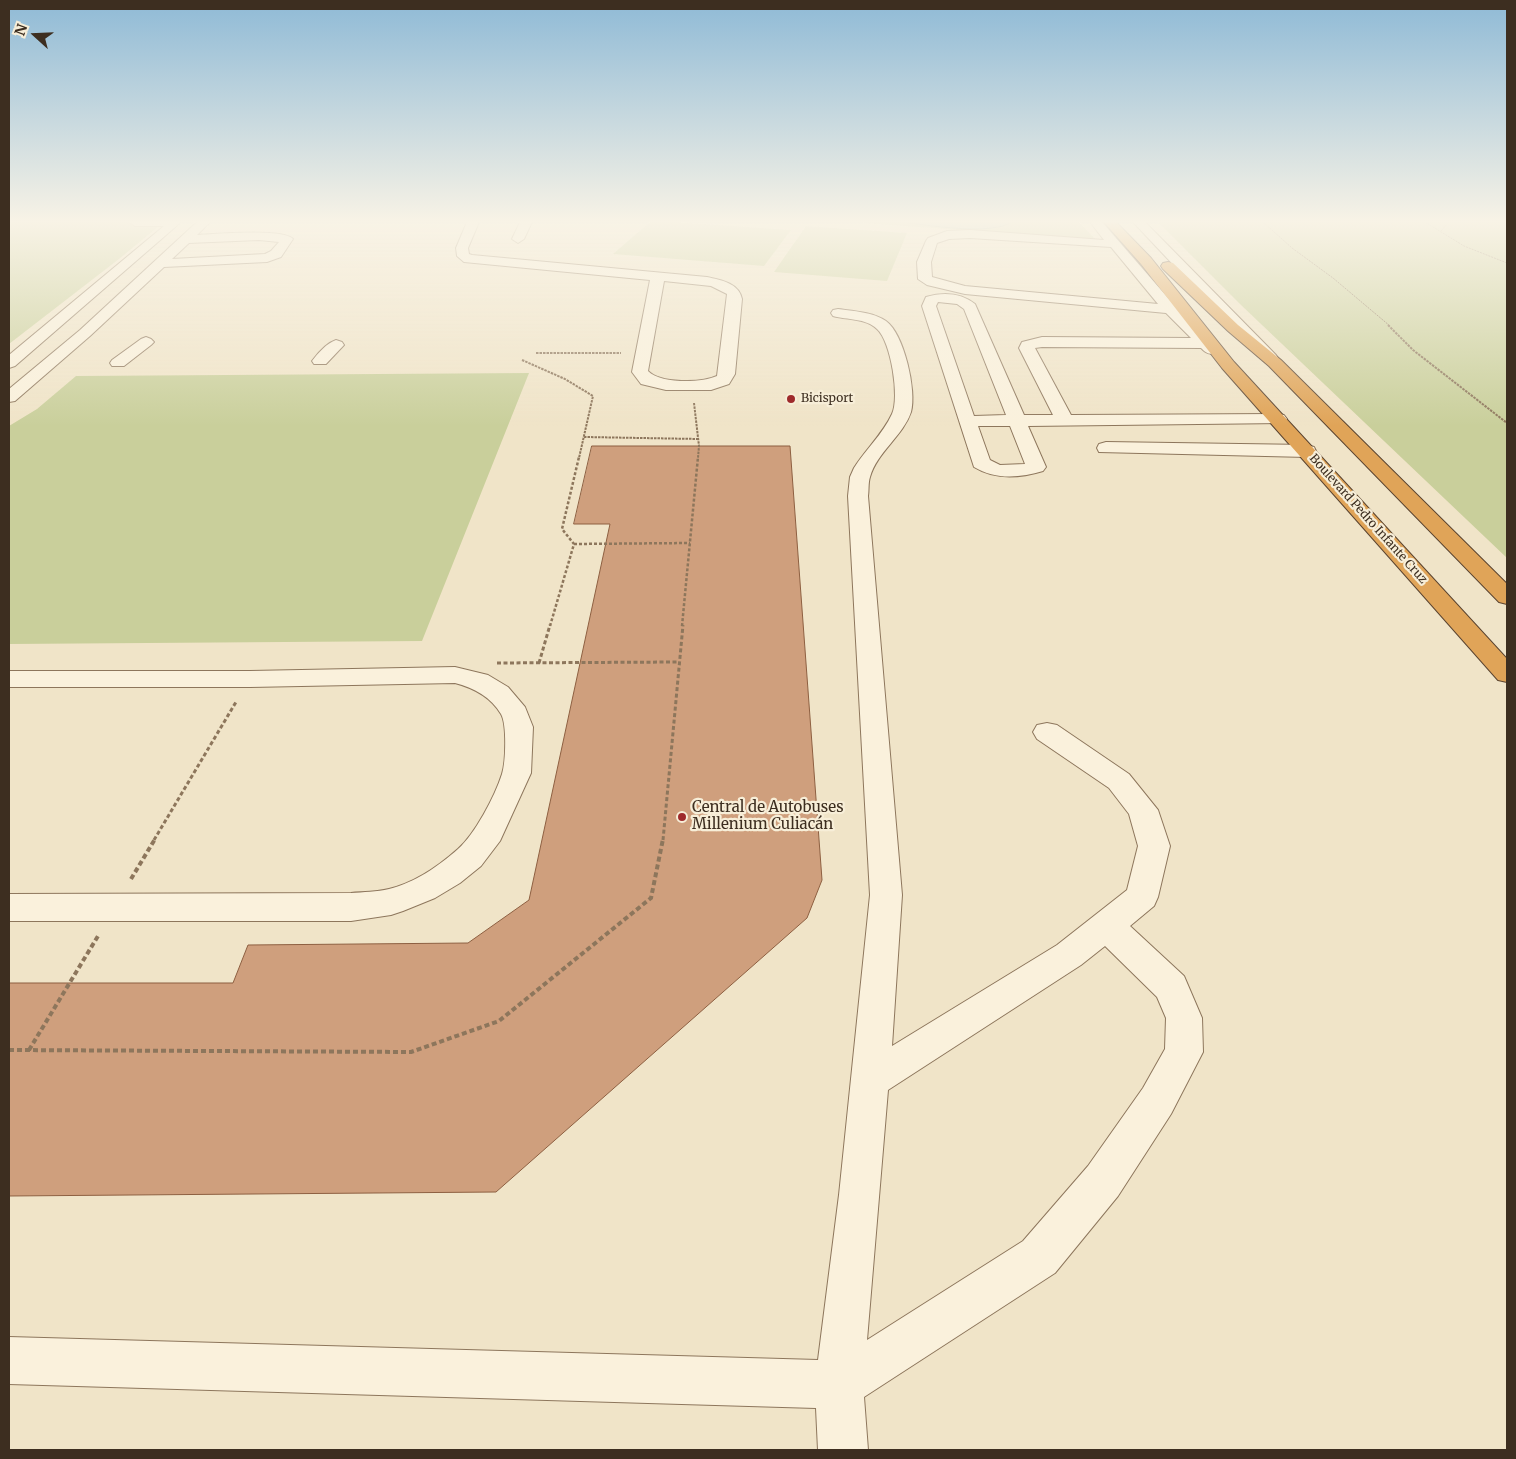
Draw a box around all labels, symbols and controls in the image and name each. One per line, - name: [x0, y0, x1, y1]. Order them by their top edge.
- north arrow: [10, 10, 60, 60]
- text: N: [11, 22, 31, 38]
- place label: Bicisport: [801, 392, 853, 406]
- marker: Bicisport: [785, 393, 797, 405]
- street label: Boulevard Pedro Infante Cruz: [1306, 451, 1430, 587]
- place label: Central de Autobuses Millenium Culiacán: [692, 799, 843, 834]
- marker: Central de Autobuses Millenium Culiacán: [676, 811, 688, 823]

